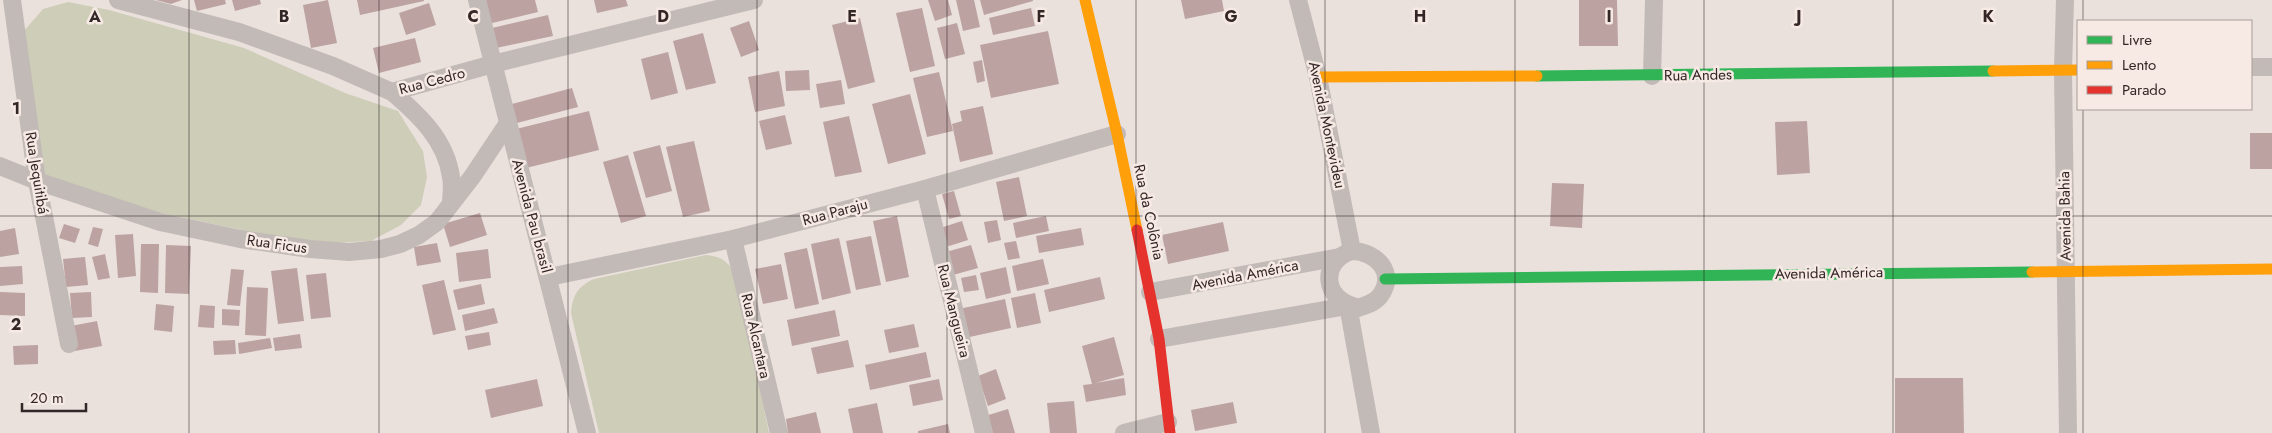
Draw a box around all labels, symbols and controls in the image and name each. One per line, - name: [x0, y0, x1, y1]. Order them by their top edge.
- text: A: [88, 5, 101, 28]
- text: B: [279, 5, 289, 28]
- text: C: [467, 5, 479, 28]
- text: D: [657, 5, 669, 28]
- text: E: [847, 5, 857, 28]
- text: F: [1037, 5, 1045, 28]
- text: G: [1224, 5, 1238, 28]
- text: H: [1414, 5, 1426, 28]
- text: I: [1606, 5, 1612, 28]
- text: J: [1793, 5, 1802, 28]
- text: K: [1982, 5, 1994, 28]
- legend: [2077, 20, 2252, 110]
- text: Livre: [2122, 29, 2152, 51]
- text: Lento: [2122, 54, 2156, 76]
- street label: Avenida Montevideu: [1303, 59, 1351, 191]
- street label: Rua Cedro: [396, 62, 468, 100]
- street label: Rua Andes: [1664, 63, 1732, 87]
- text: Parado: [2122, 79, 2166, 101]
- text: 1: [12, 97, 20, 120]
- street label: Rua Jequitibá: [20, 130, 54, 216]
- street label: Avenida Pau brasil: [506, 157, 558, 275]
- street label: Rua da Colônia: [1128, 162, 1170, 262]
- street label: Avenida Bahia: [2053, 171, 2077, 261]
- street label: Rua Paraju: [800, 193, 870, 231]
- street label: Rua Ficus: [246, 229, 308, 259]
- street label: Avenida América: [1190, 254, 1300, 296]
- street label: Avenida América: [1775, 261, 1883, 285]
- street label: Rua Mangueira: [932, 262, 976, 360]
- street label: Rua Alcantara: [736, 291, 776, 381]
- text: 2: [11, 313, 21, 336]
- scale bar: [22, 380, 86, 412]
- text: 20 m: [30, 387, 64, 409]

